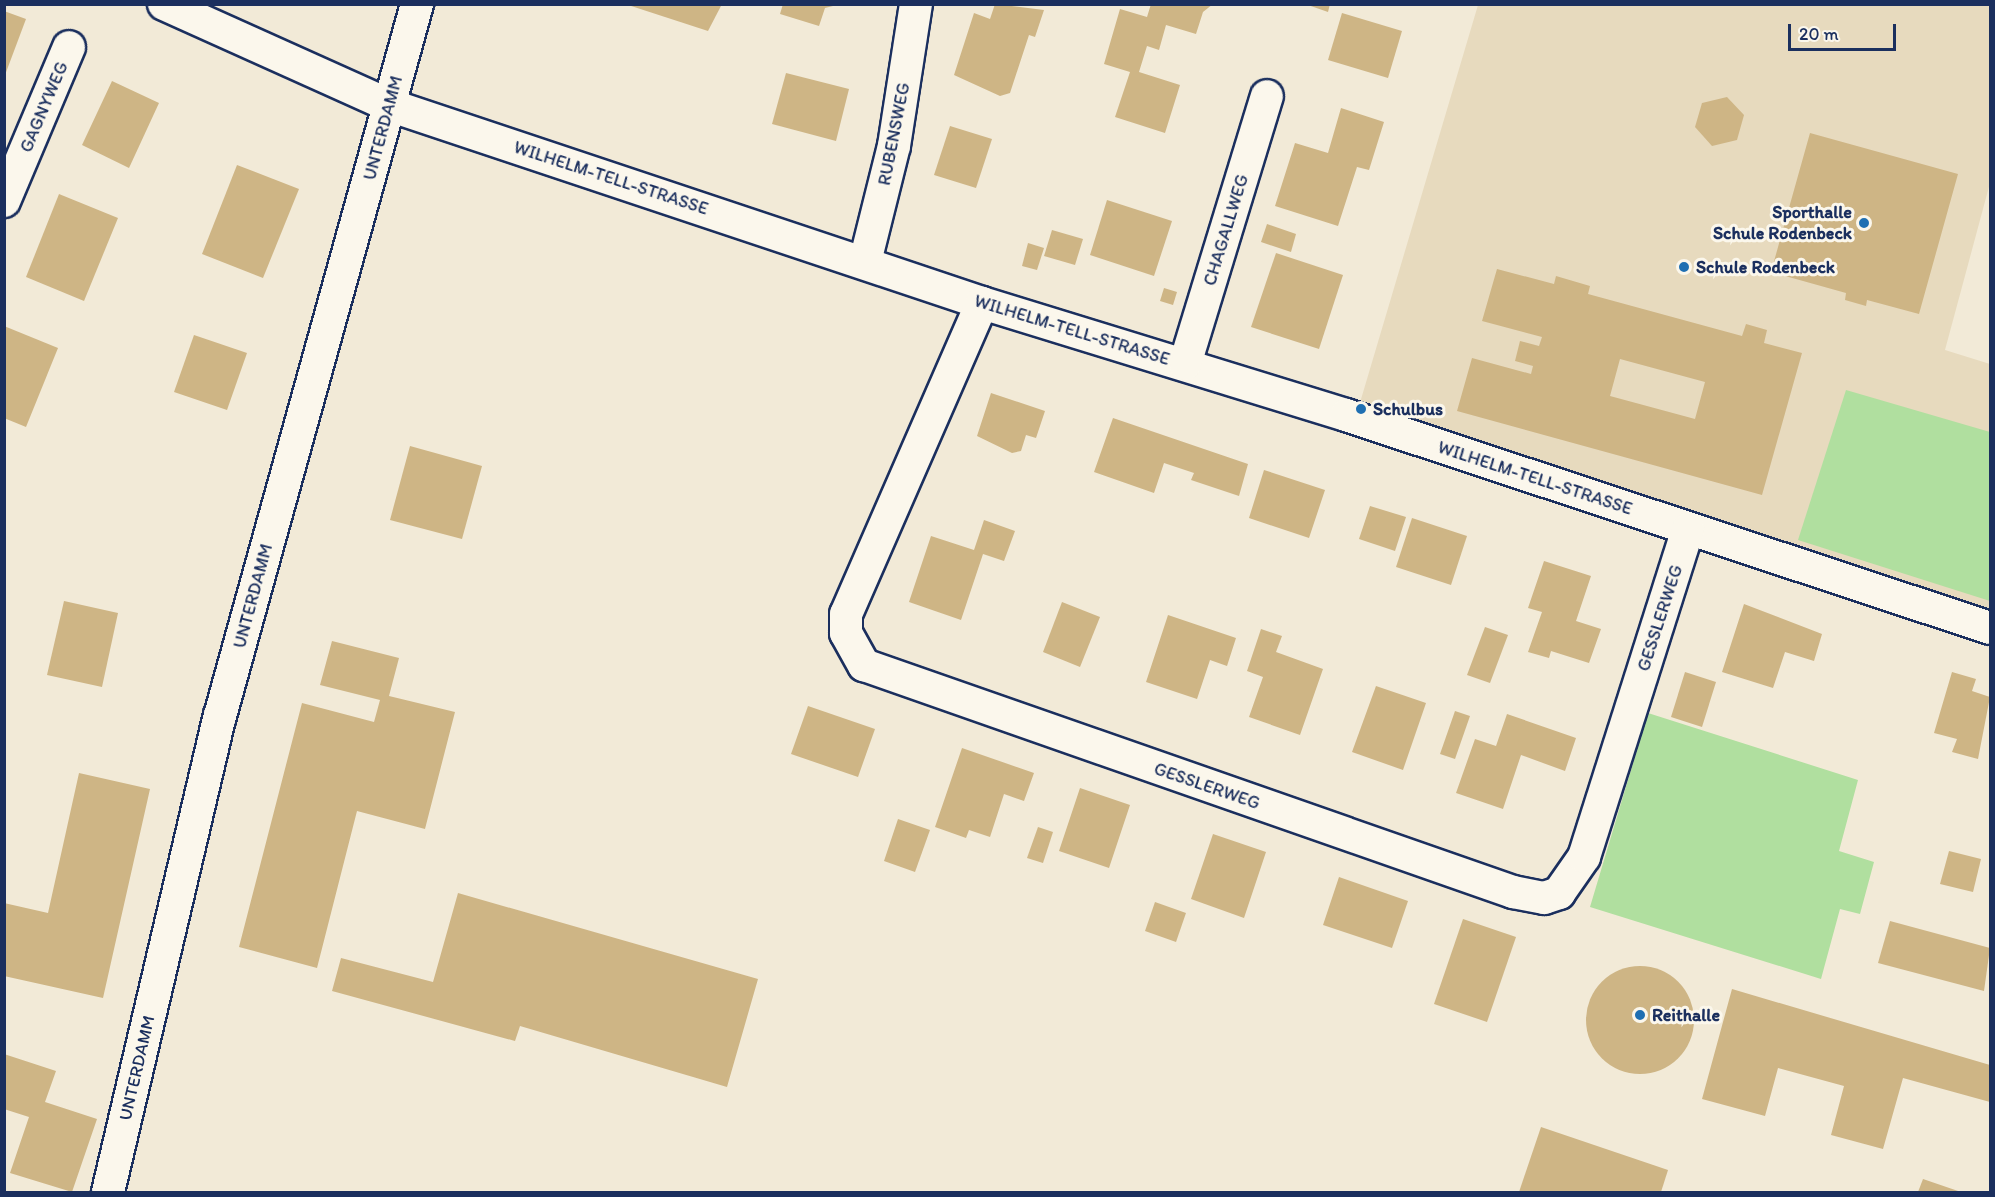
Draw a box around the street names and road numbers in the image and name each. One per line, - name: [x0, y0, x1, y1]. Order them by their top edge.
- street label: GAGNYWEG: [15, 58, 73, 156]
- street label: UNTERDAMM: [359, 73, 407, 183]
- street label: RUBENSWEG: [873, 81, 915, 187]
- street label: WILHELM-TELL-STRASSE: [511, 136, 711, 220]
- street label: CHAGALLWEG: [1199, 172, 1253, 288]
- street label: WILHELM-TELL-STRASSE: [972, 290, 1172, 370]
- street label: WILHELM-TELL-STRASSE: [1435, 436, 1635, 520]
- street label: UNTERDAMM: [229, 541, 277, 651]
- street label: GESSLERWEG: [1633, 562, 1687, 674]
- street label: GESSLERWEG: [1151, 758, 1263, 814]
- street label: UNTERDAMM: [114, 1013, 160, 1123]

